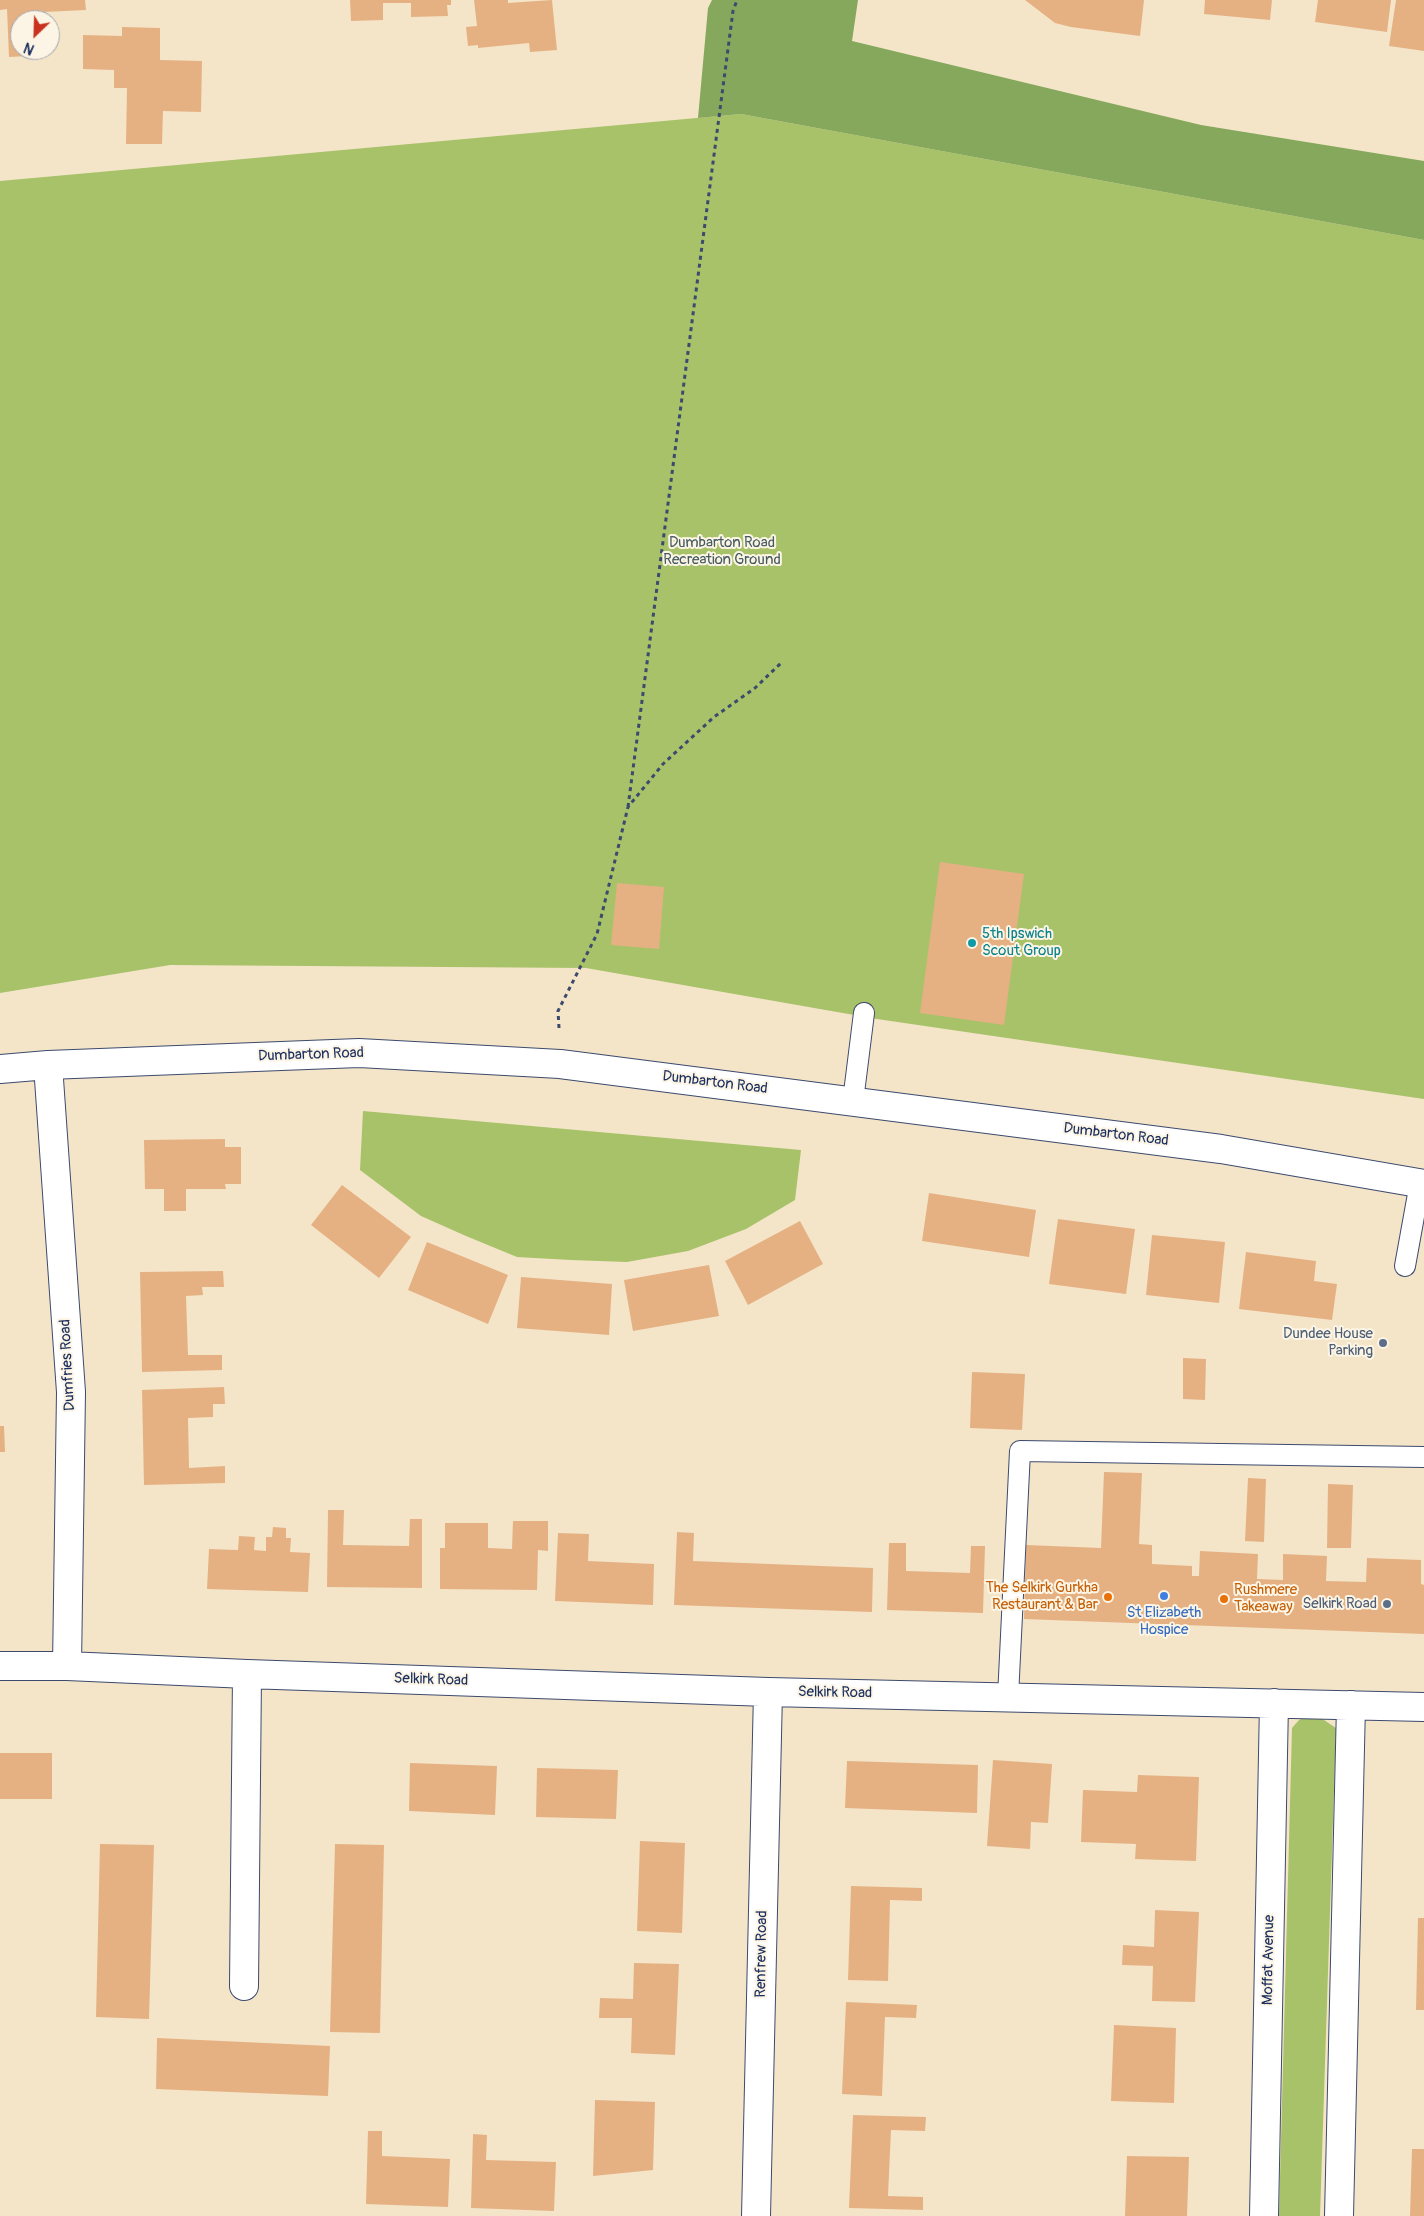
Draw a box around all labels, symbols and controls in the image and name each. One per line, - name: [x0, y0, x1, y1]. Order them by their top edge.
- north arrow: [10, 10, 60, 60]
- text: N: [21, 39, 37, 58]
- park label: Dumbarton Road Recreation Ground: [663, 534, 781, 569]
- place label: 5th Ipswich Scout Group: [982, 925, 1061, 960]
- marker: 5th Ipswich Scout Group: [966, 937, 978, 949]
- street label: Dumbarton Road: [258, 1044, 364, 1066]
- street label: Dumbarton Road: [661, 1068, 769, 1098]
- street label: Dumbarton Road: [1062, 1120, 1170, 1150]
- street label: Dumfries Road: [57, 1319, 79, 1411]
- place label: Dundee House Parking: [1283, 1325, 1373, 1360]
- marker: Dundee House Parking: [1377, 1337, 1389, 1349]
- place label: The Selkirk Gurkha Restaurant & Bar: [985, 1579, 1098, 1614]
- place label: Rushmere Takeaway: [1234, 1581, 1297, 1616]
- marker: St Elizabeth Hospice: [1158, 1590, 1170, 1602]
- marker: The Selkirk Gurkha Restaurant & Bar: [1102, 1591, 1114, 1603]
- marker: Rushmere Takeaway: [1218, 1593, 1230, 1605]
- place label: Selkirk Road: [1302, 1595, 1377, 1613]
- marker: Selkirk Road: [1381, 1598, 1393, 1610]
- place label: St Elizabeth Hospice: [1127, 1604, 1201, 1639]
- street label: Selkirk Road: [393, 1670, 469, 1690]
- street label: Selkirk Road: [798, 1683, 872, 1703]
- street label: Renfrew Road: [752, 1910, 772, 1998]
- street label: Moffat Avenue: [1259, 1915, 1279, 2005]

